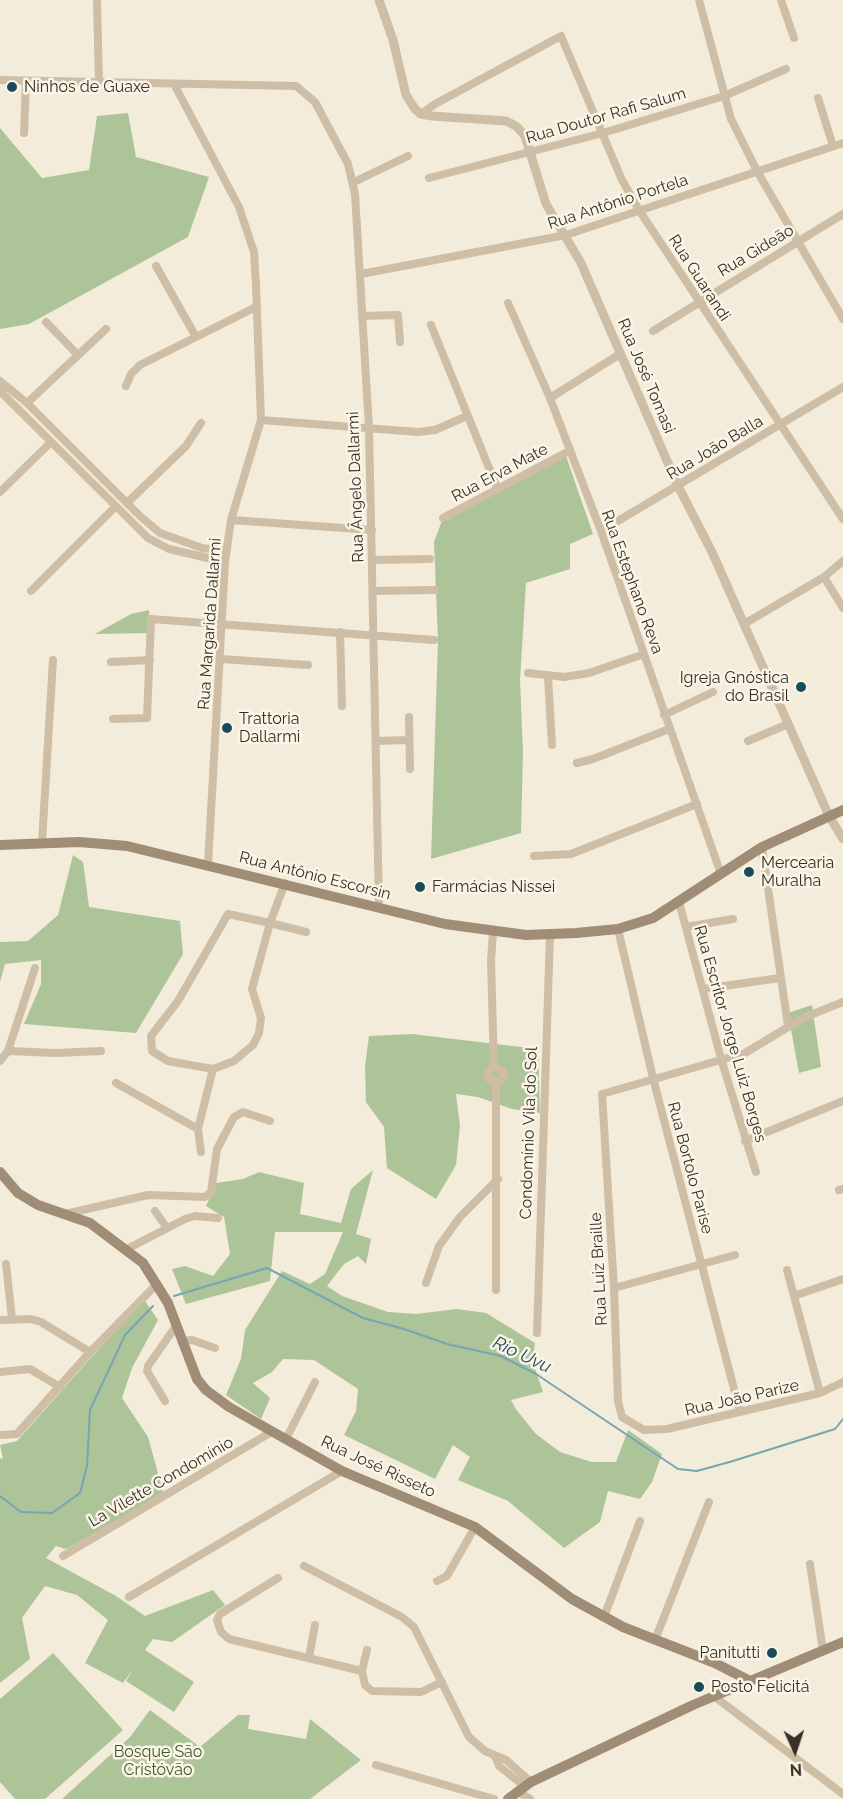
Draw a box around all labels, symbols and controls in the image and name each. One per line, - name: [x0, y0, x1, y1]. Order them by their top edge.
- place label: Ninhos de Guaxe: [24, 77, 150, 97]
- marker: Ninhos de Guaxe: [5, 80, 19, 94]
- street label: Rua Doutor Rafi Salum: [524, 84, 688, 148]
- street label: Rua Antônio Portela: [545, 170, 691, 234]
- street label: Rua Gideão: [715, 221, 797, 281]
- street label: Rua Guarandi: [664, 231, 734, 325]
- street label: Rua José Tomasi: [613, 316, 679, 436]
- street label: Rua Ângelo Dallarmi: [344, 411, 368, 563]
- street label: Rua João Balla: [663, 412, 767, 484]
- street label: Rua Erva Mate: [449, 440, 551, 506]
- street label: Rua Estephano Reva: [597, 507, 667, 657]
- street label: Rua Margarida Dallarmi: [194, 537, 226, 711]
- place label: Igreja Gnóstica do Brasil: [680, 668, 789, 706]
- marker: Igreja Gnóstica do Brasil: [794, 680, 808, 694]
- place label: Trattoria Dallarmi: [239, 709, 300, 747]
- marker: Trattoria Dallarmi: [220, 721, 234, 735]
- street label: Rua Antônio Escorsin: [237, 848, 393, 904]
- place label: Mercearia Muralha: [761, 853, 834, 891]
- marker: Mercearia Muralha: [742, 865, 756, 879]
- place label: Farmácias Nissei: [432, 877, 555, 897]
- marker: Farmácias Nissei: [413, 880, 427, 894]
- street label: Rua Escritor Jorge Luiz Borges: [690, 923, 770, 1145]
- street label: Condomínio Vila do Sol: [516, 1046, 542, 1220]
- street label: Rua Bortolo Parise: [663, 1100, 717, 1236]
- street label: Rua Luiz Braille: [586, 1212, 612, 1326]
- water label: Rio Uvu: [489, 1332, 555, 1378]
- street label: Rua João Parize: [683, 1376, 801, 1420]
- street label: Rua José Risseto: [318, 1432, 438, 1502]
- street label: La Vilette Condomínio: [85, 1433, 237, 1531]
- place label: Panitutti: [700, 1643, 760, 1663]
- marker: Panitutti: [765, 1646, 779, 1660]
- place label: Posto Felicitá: [711, 1677, 809, 1697]
- marker: Posto Felicitá: [692, 1680, 706, 1694]
- north arrow: [765, 1721, 825, 1781]
- park label: Bosque São Cristóvão: [114, 1742, 202, 1780]
- text: N: [789, 1760, 803, 1779]

